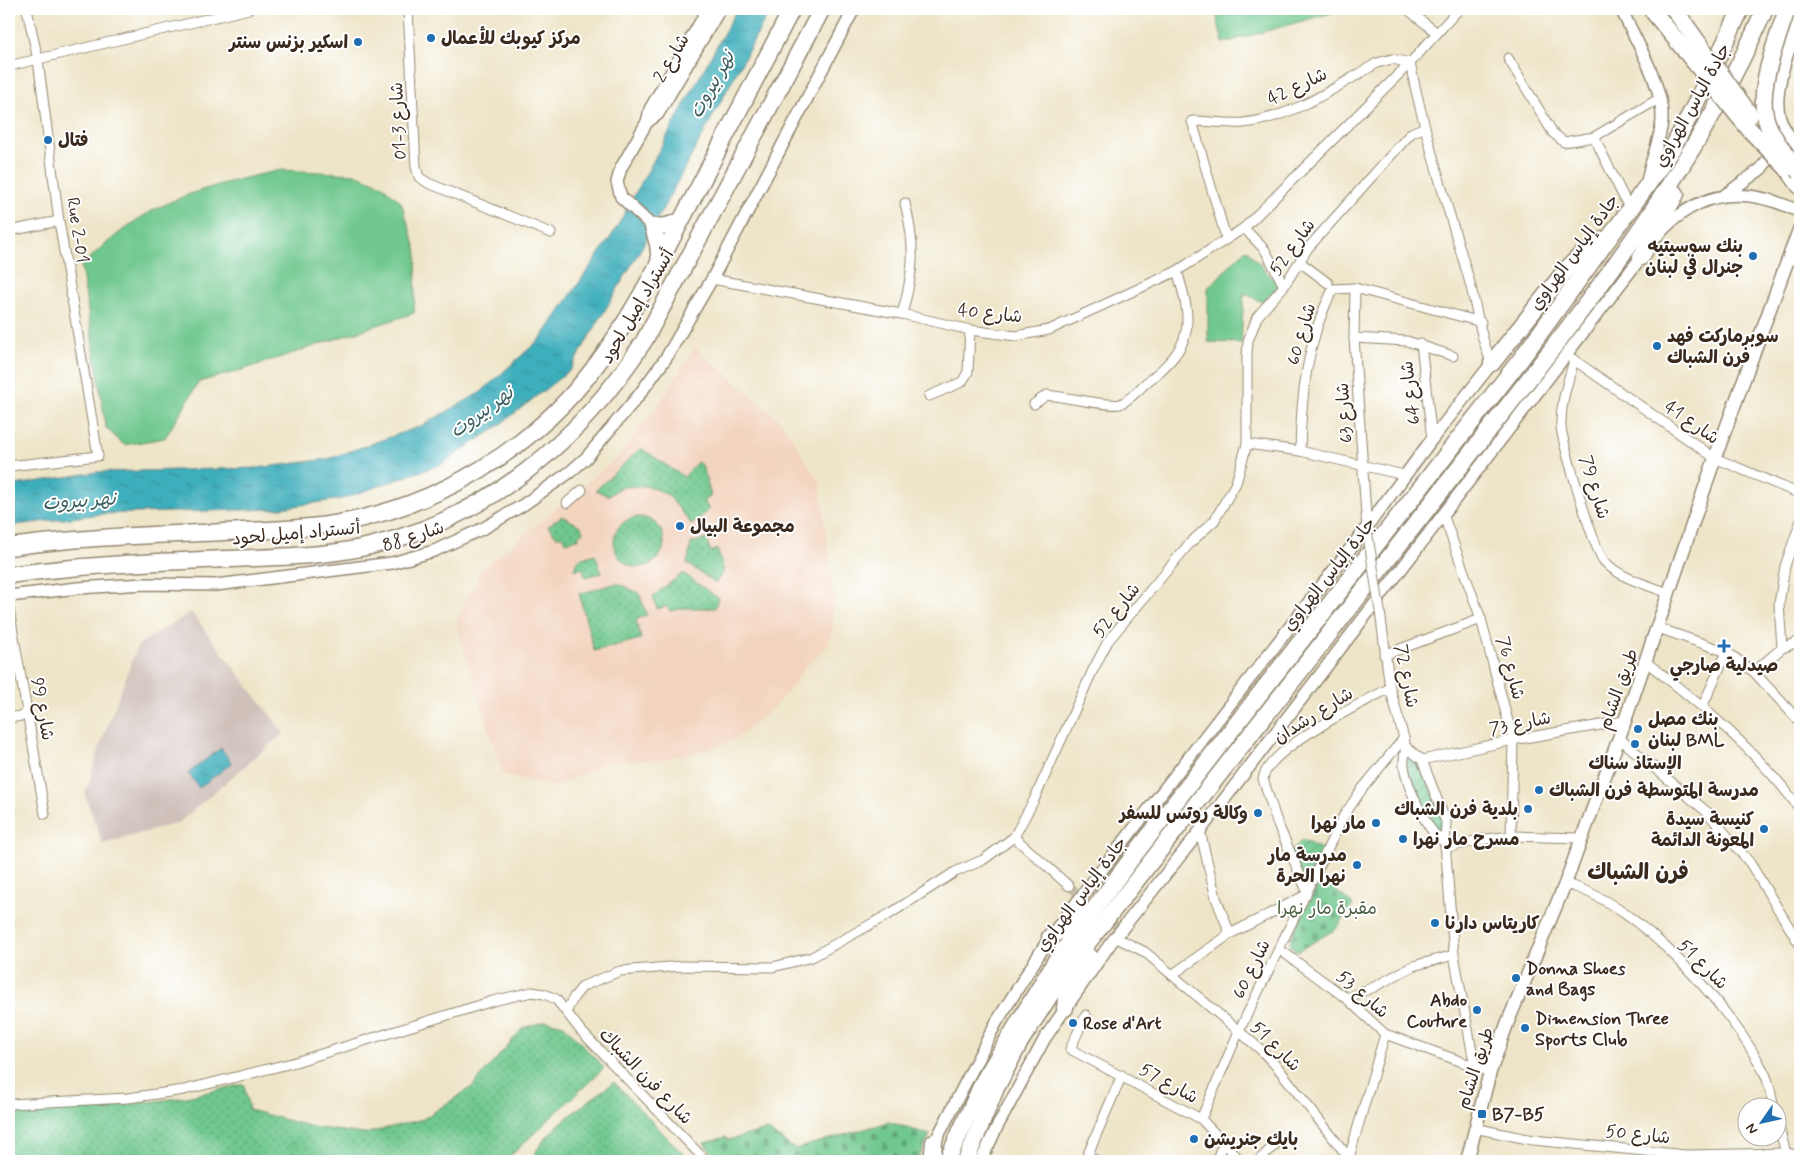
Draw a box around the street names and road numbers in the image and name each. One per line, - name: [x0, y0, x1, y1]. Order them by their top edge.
- street label: شارع 2: [648, 30, 695, 87]
- street label: جادة الياس الهراوي: [1649, 39, 1737, 172]
- street label: شارع 42: [1263, 63, 1331, 111]
- street label: شارع 3-01: [385, 81, 413, 160]
- street label: جادة إلياس الهراوي: [1524, 190, 1625, 316]
- street label: Rue 2-01: [60, 196, 94, 265]
- street label: شارع 52: [1264, 215, 1321, 281]
- street label: أتستراد إميل لحود: [595, 244, 681, 368]
- street label: شارع 40: [957, 299, 1023, 329]
- street label: شارع 60: [1282, 301, 1322, 368]
- street label: شارع 64: [1395, 360, 1427, 426]
- street label: شارع 63: [1331, 382, 1359, 444]
- street label: شارع 41: [1659, 395, 1724, 450]
- street label: شارع 79: [1573, 452, 1615, 522]
- street label: جادة إلياس الهراوي: [1278, 513, 1382, 637]
- street label: أتستراد إميل لحود: [231, 516, 362, 552]
- street label: شارع 88: [379, 516, 447, 558]
- street label: شارع 52: [1087, 578, 1146, 643]
- street label: شارع 76: [1490, 634, 1530, 703]
- street label: شارع 72: [1388, 642, 1424, 710]
- street label: طريق الشام: [1593, 645, 1646, 734]
- street label: شارع 99: [25, 676, 59, 742]
- street label: شارع رشدان: [1269, 682, 1358, 750]
- street label: شارع 73: [1487, 706, 1553, 742]
- street label: جادة إلياس الهراوي: [1031, 832, 1133, 957]
- street label: شارع 51: [1672, 934, 1733, 995]
- street label: شارع 60: [1227, 936, 1277, 1003]
- street label: شارع 53: [1331, 965, 1394, 1024]
- street label: شارع 51: [1245, 1016, 1306, 1077]
- street label: شارع فرن الشباك: [593, 1023, 697, 1130]
- street label: طريق الشام: [1451, 1024, 1501, 1113]
- street label: شارع 57: [1135, 1058, 1202, 1110]
- street label: شارع 50: [1604, 1120, 1671, 1150]

